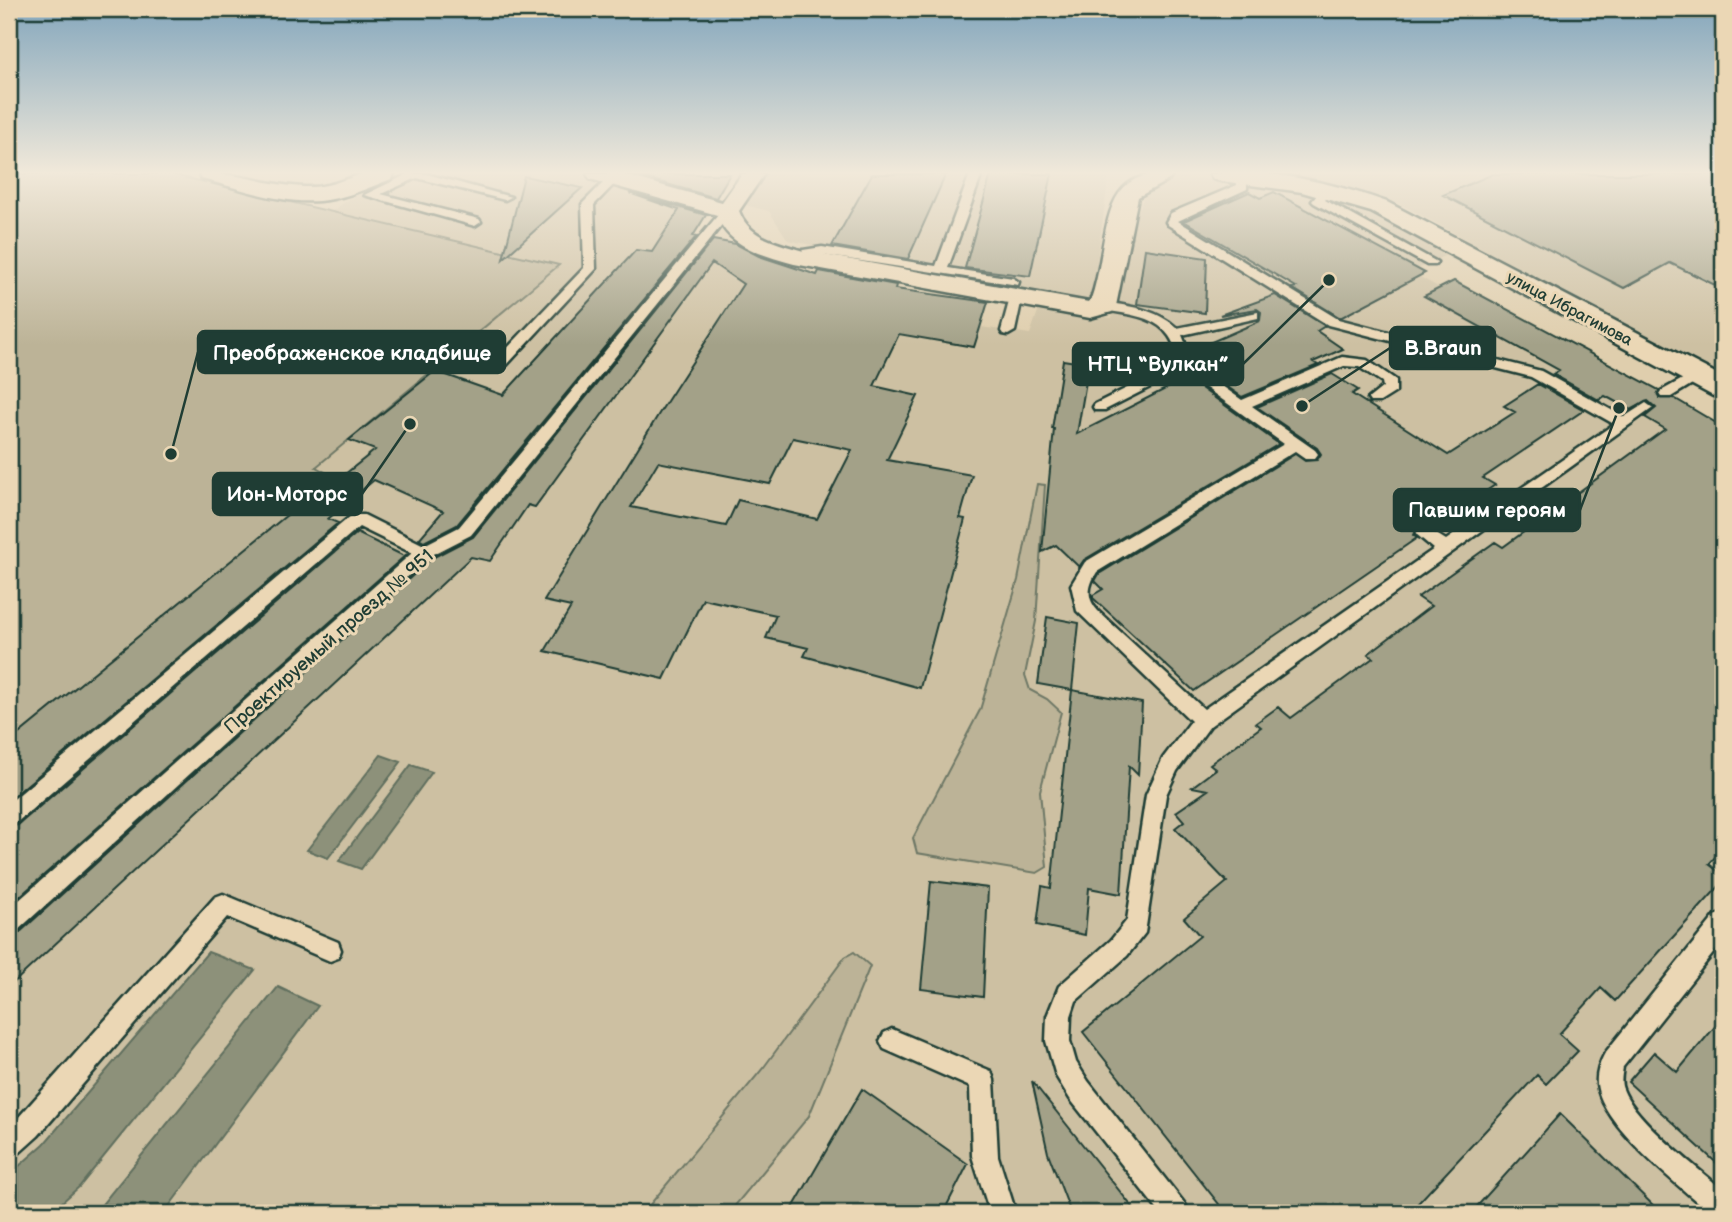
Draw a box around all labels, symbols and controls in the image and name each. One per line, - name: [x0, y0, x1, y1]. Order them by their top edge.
- street label: улица Ибрагимова: [1503, 268, 1636, 351]
- callout: B.Braun: [1390, 327, 1495, 369]
- callout: Преображенское кладбище: [198, 331, 505, 373]
- text: B.Braun: [1404, 336, 1482, 361]
- text: Преображенское кладбище: [213, 341, 492, 366]
- callout: НТЦ “Вулкан”: [1073, 343, 1243, 385]
- text: НТЦ “Вулкан”: [1087, 352, 1229, 377]
- callout: Ион-Моторс: [213, 473, 362, 515]
- text: Ион-Моторс: [227, 482, 348, 507]
- callout: Павшим героям: [1394, 489, 1580, 531]
- text: Павшим героям: [1408, 498, 1566, 523]
- street label: Проектируемый проезд № 951: [220, 545, 438, 739]

